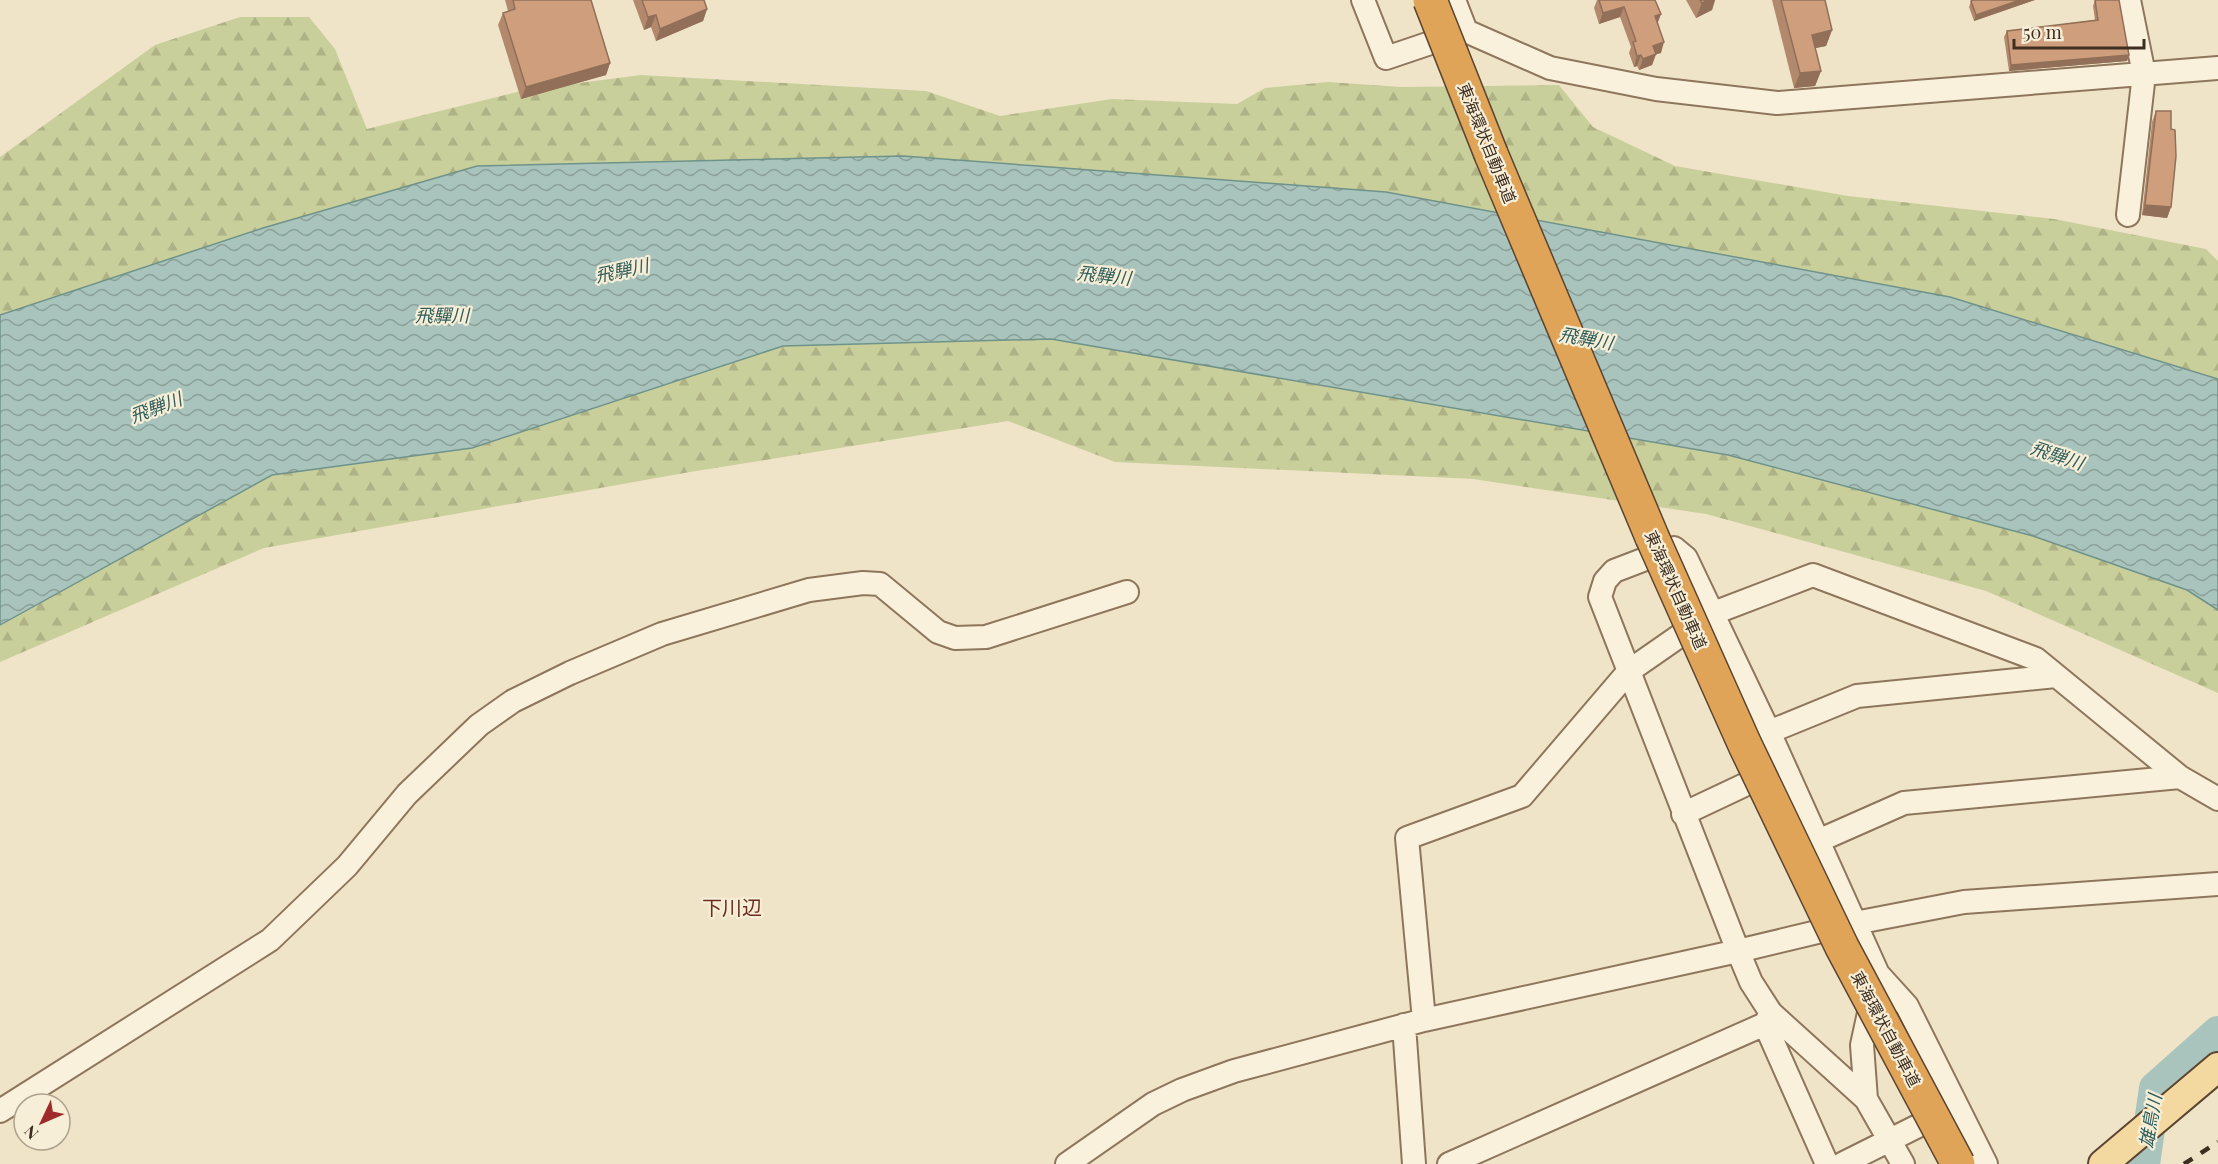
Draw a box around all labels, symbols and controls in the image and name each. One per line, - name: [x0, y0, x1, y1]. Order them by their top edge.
- scale bar: [2014, 12, 2144, 50]
- text: 50 m: [2023, 20, 2062, 44]
- street label: 東海環状自動車道: [1454, 80, 1521, 206]
- water label: 飛騨川: [593, 252, 653, 287]
- water label: 飛騨川: [1076, 260, 1134, 290]
- water label: 飛驒川: [415, 303, 471, 327]
- water label: 飛騨川: [1558, 322, 1617, 355]
- water label: 飛騨川: [126, 385, 187, 428]
- water label: 飛騨川: [2028, 435, 2089, 475]
- street label: 東海環状自動車道: [1641, 527, 1712, 653]
- district label: 下川辺: [702, 893, 762, 920]
- street label: 東海環状自動車道: [1847, 967, 1926, 1090]
- water label: 雄鳥川: [2134, 1090, 2167, 1149]
- north arrow: [12, 1092, 72, 1152]
- text: N: [19, 1121, 42, 1144]

